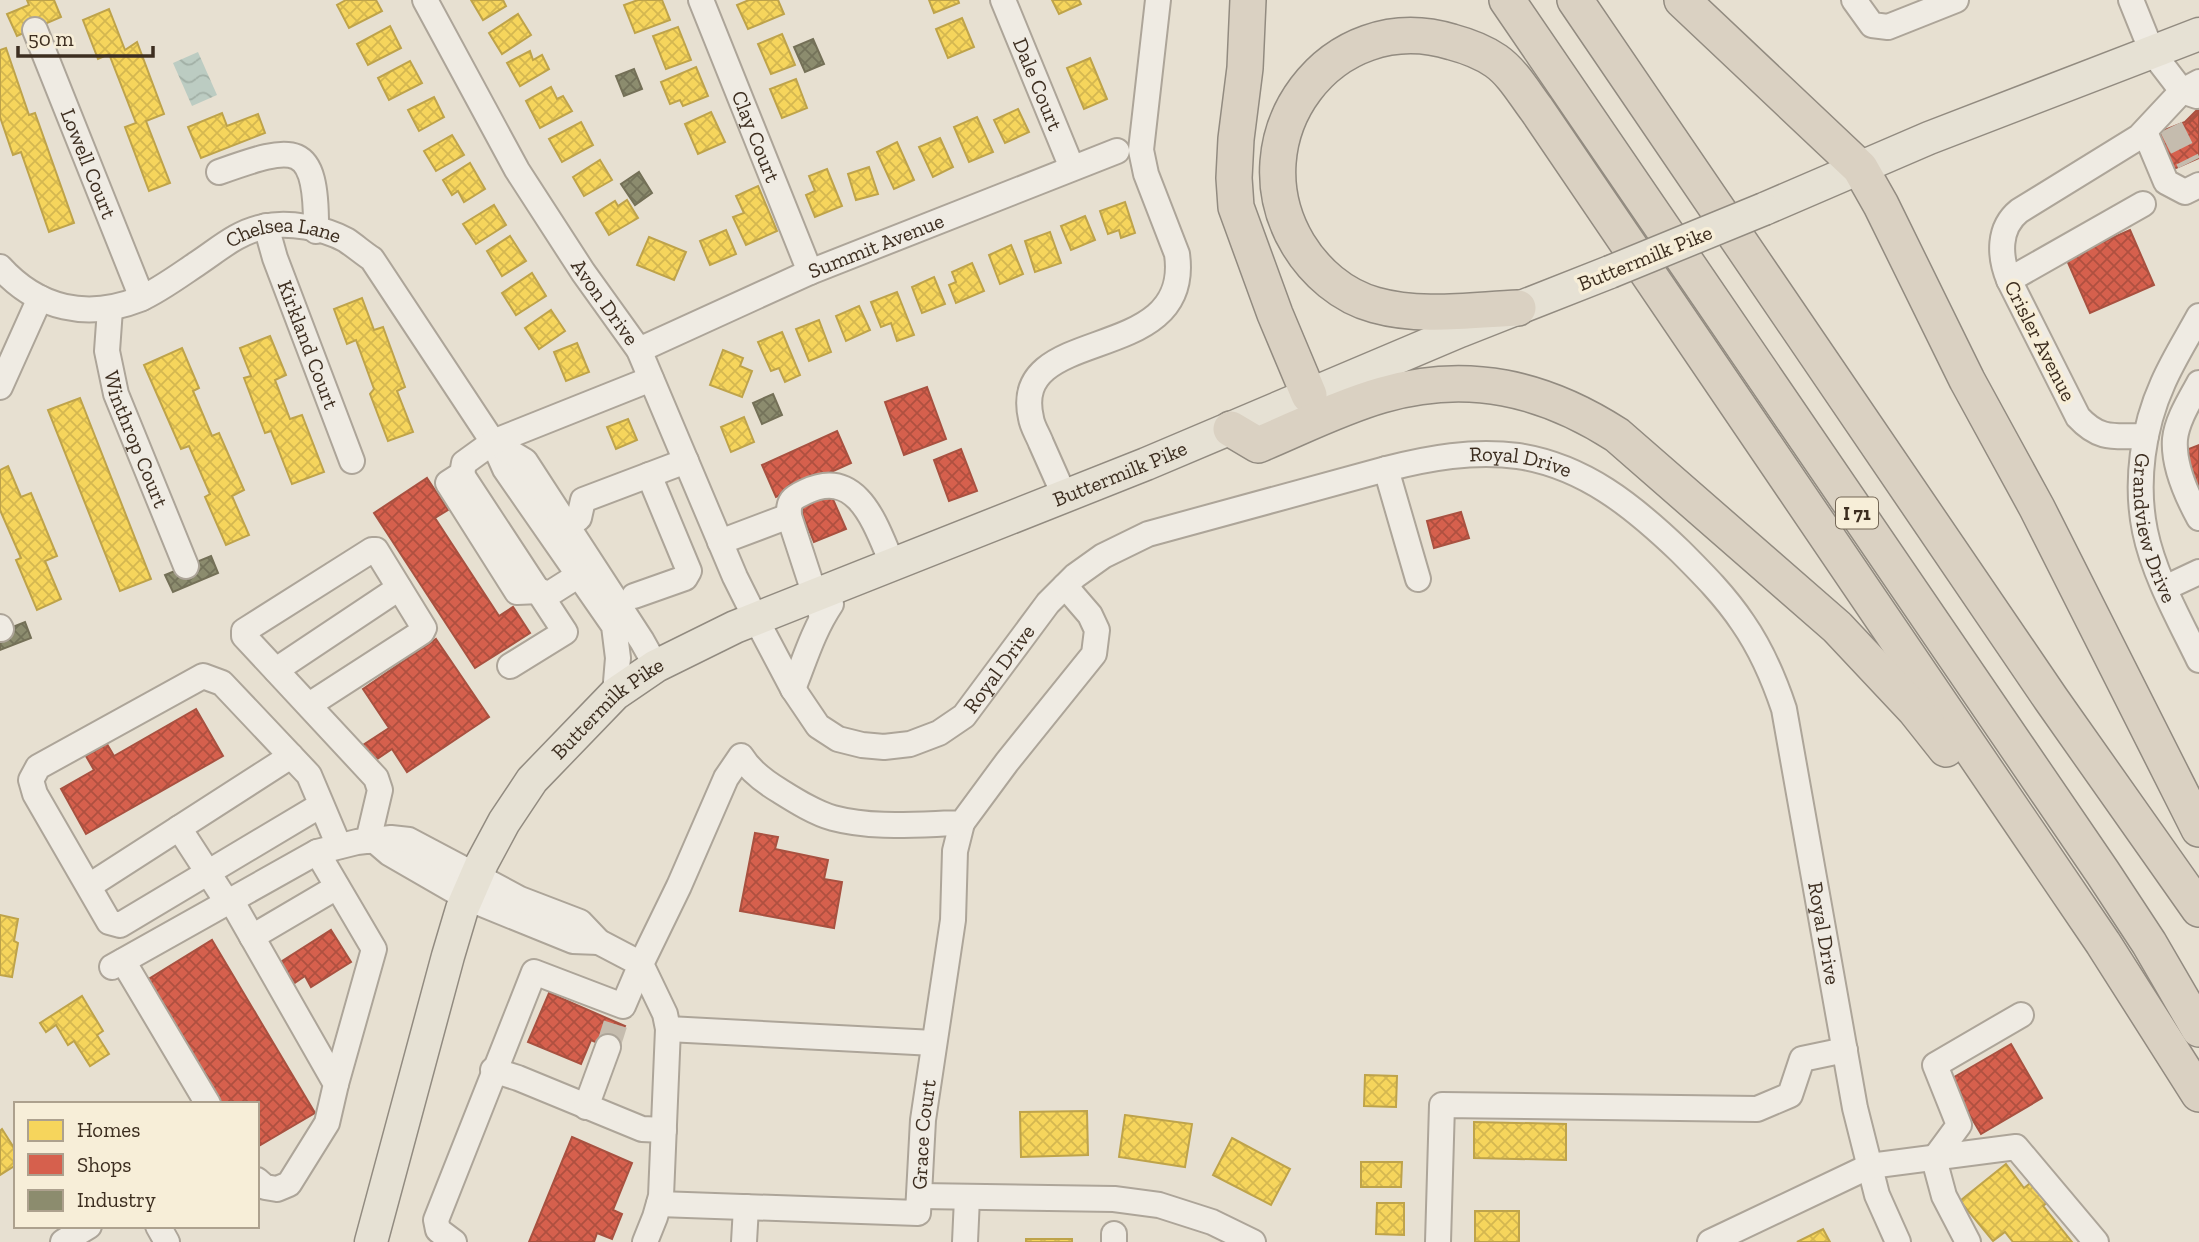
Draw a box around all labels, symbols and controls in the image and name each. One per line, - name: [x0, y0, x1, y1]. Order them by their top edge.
- scale bar: [18, 14, 152, 58]
- text: 50 m: [28, 26, 74, 51]
- street label: Dale Court: [1008, 34, 1068, 134]
- street label: Clay Court: [727, 87, 786, 186]
- street label: Lowell Court: [56, 105, 122, 222]
- street label: Summit Avenue: [805, 207, 947, 283]
- street label: Chelsea Lane: [221, 212, 345, 253]
- street label: Buttermilk Pike: [1574, 219, 1716, 296]
- street label: Avon Drive: [566, 254, 645, 350]
- street label: Crisler Avenue: [1999, 276, 2082, 405]
- street label: Kirkland Court: [273, 277, 344, 413]
- street label: Winthrop Court: [99, 368, 174, 511]
- street label: Buttermilk Pike: [1049, 435, 1191, 512]
- street label: Royal Drive: [1469, 441, 1576, 482]
- street label: Grandview Drive: [2129, 452, 2182, 607]
- road number: I 71: [1836, 498, 1878, 528]
- street label: Royal Drive: [958, 619, 1040, 718]
- street label: Buttermilk Pike: [546, 651, 667, 764]
- street label: Royal Drive: [1803, 880, 1846, 987]
- street label: Grace Court: [906, 1077, 941, 1190]
- legend: [14, 1102, 259, 1228]
- text: Homes: [77, 1117, 140, 1142]
- text: Shops: [77, 1152, 131, 1177]
- text: Industry: [77, 1187, 156, 1212]

